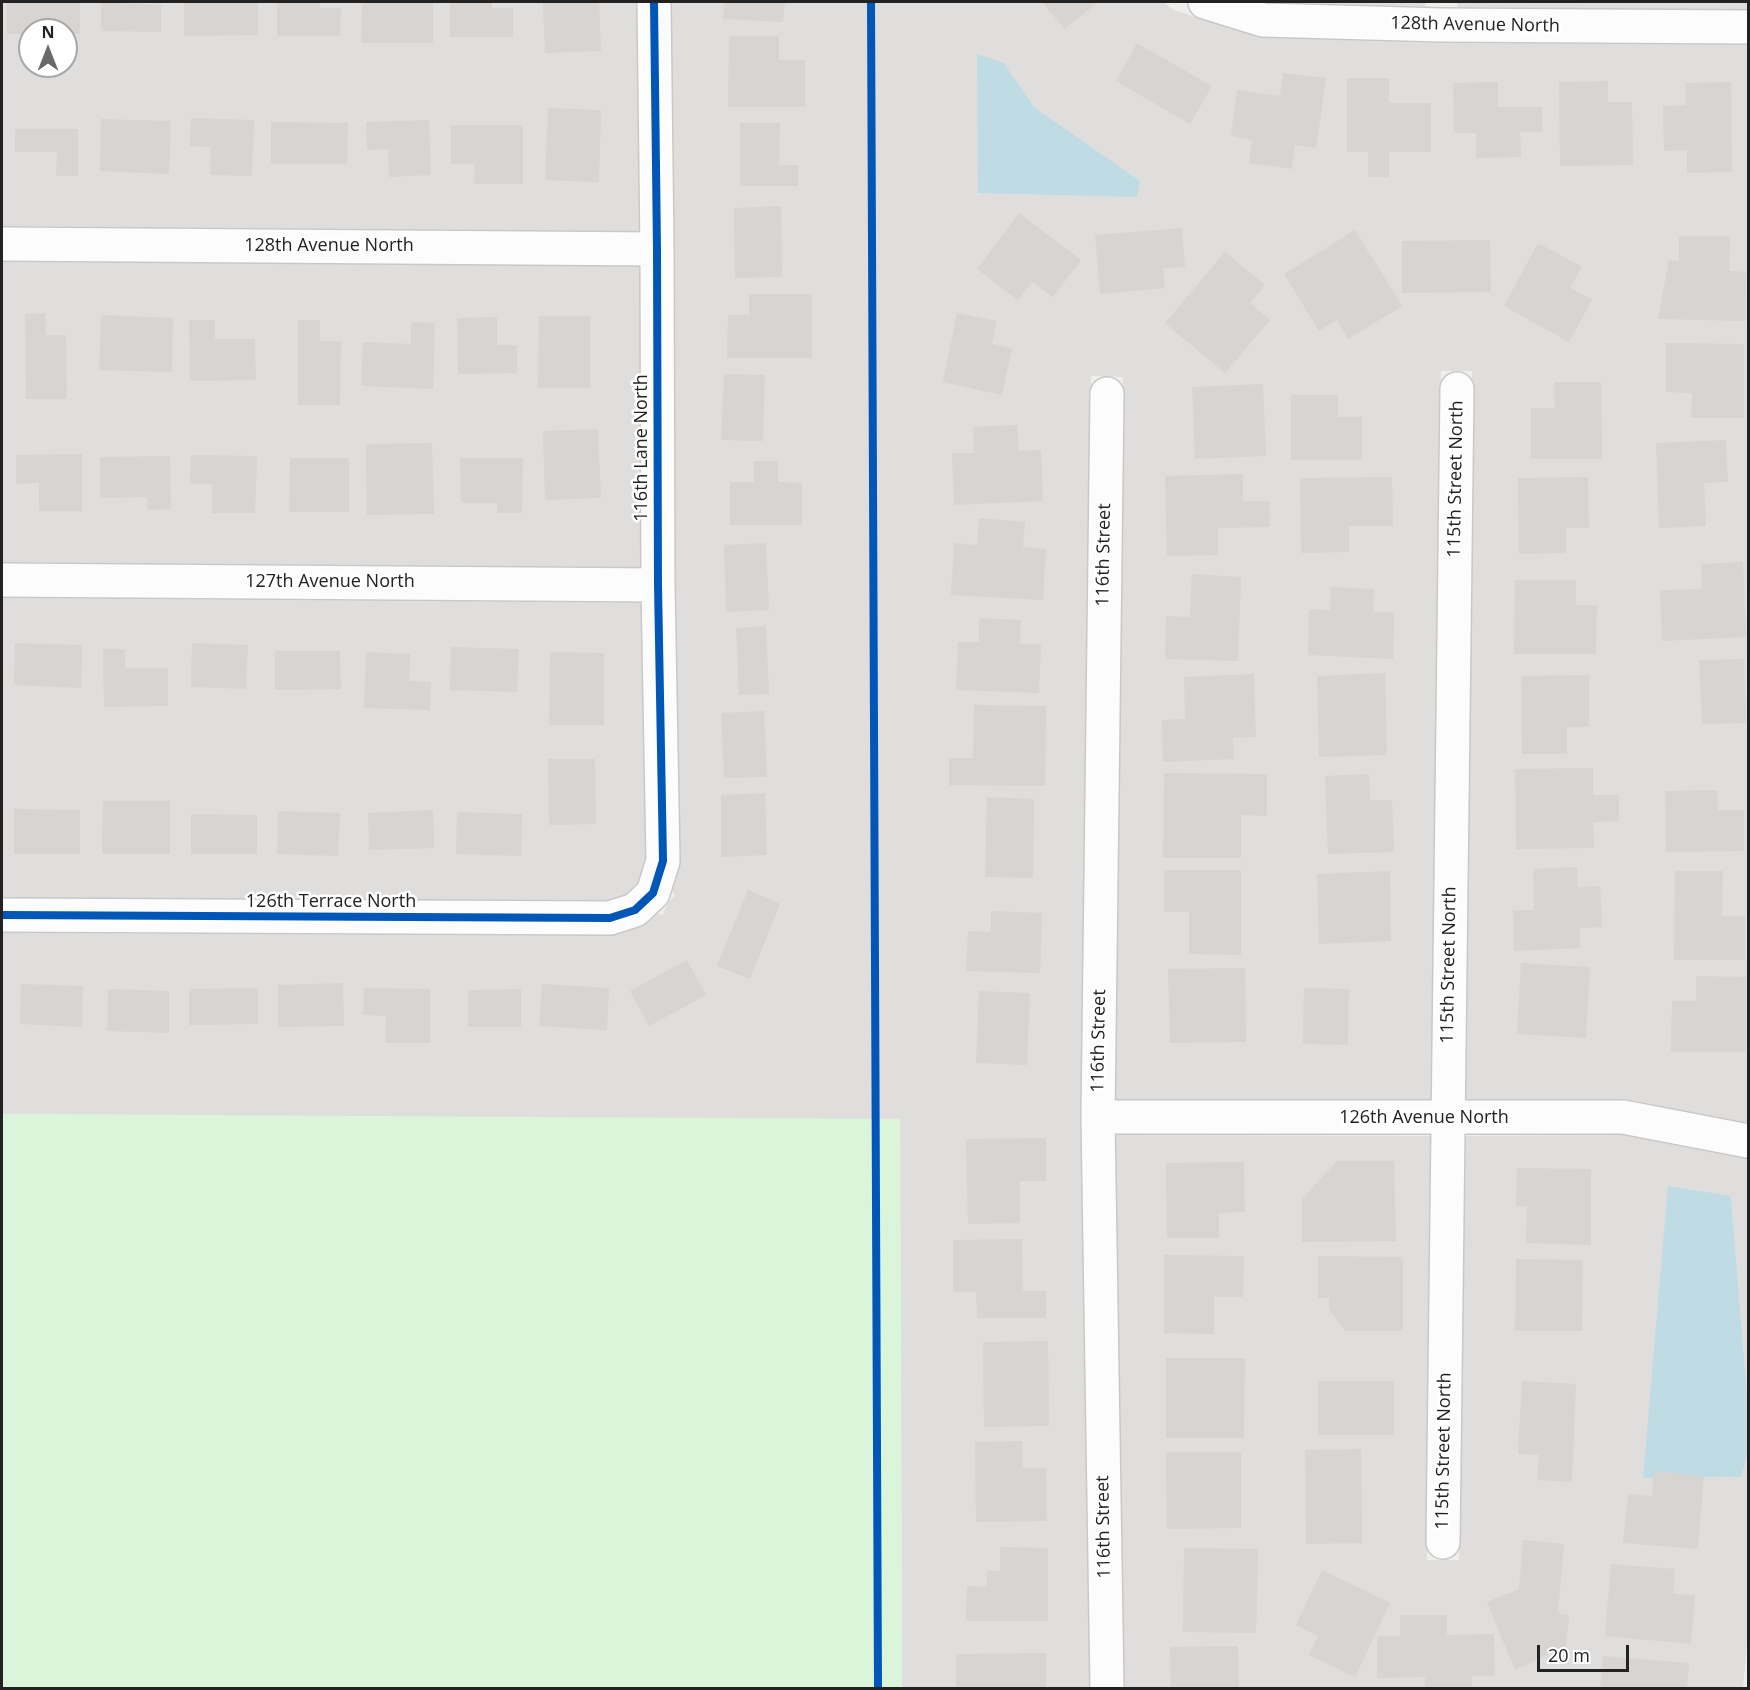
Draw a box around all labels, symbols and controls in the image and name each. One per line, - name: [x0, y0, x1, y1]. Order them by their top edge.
- street label: 128th Avenue North: [1390, 13, 1560, 37]
- north arrow: [18, 18, 78, 78]
- text: N: [41, 21, 55, 43]
- street label: 128th Avenue North: [244, 235, 414, 257]
- street label: 116th Lane North: [631, 374, 653, 522]
- street label: 115th Street North: [1444, 400, 1468, 558]
- street label: 116th Street: [1092, 503, 1116, 607]
- street label: 127th Avenue North: [245, 571, 415, 593]
- street label: 115th Street North: [1437, 886, 1461, 1044]
- street label: 126th Terrace North: [246, 891, 416, 913]
- street label: 116th Street: [1087, 989, 1111, 1093]
- street label: 126th Avenue North: [1339, 1107, 1509, 1129]
- street label: 115th Street North: [1432, 1372, 1456, 1530]
- street label: 116th Street: [1092, 1475, 1116, 1579]
- scale bar: [1540, 1633, 1632, 1671]
- text: 20 m: [1548, 1643, 1590, 1667]

